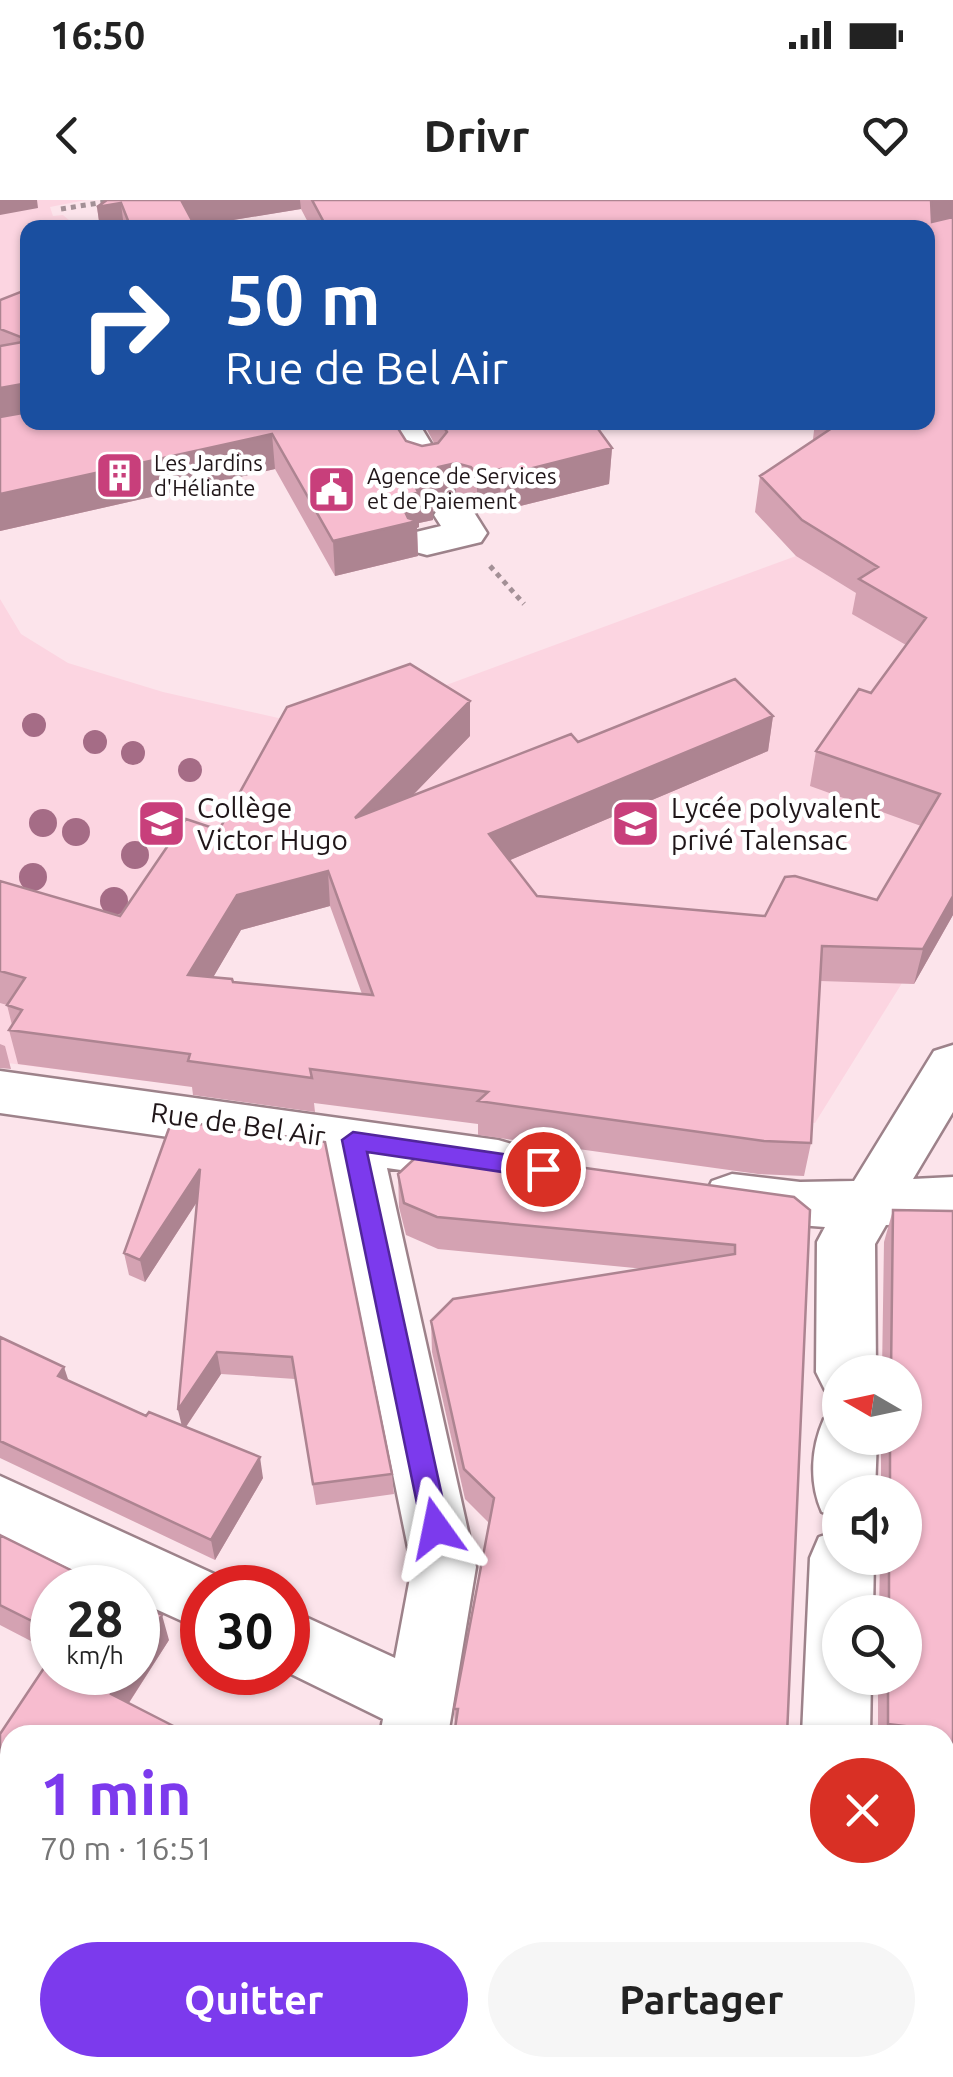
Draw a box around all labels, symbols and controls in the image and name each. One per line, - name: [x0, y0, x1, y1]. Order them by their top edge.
- text: 16:50: [50, 14, 145, 56]
- icon: back: [40, 108, 95, 163]
- icon: heart: [858, 108, 913, 163]
- text: Drivr: [424, 110, 529, 161]
- icon: right: [60, 260, 190, 390]
- text: 50 m: [225, 260, 381, 338]
- text: Rue de Bel Air: [225, 342, 508, 393]
- building icon: Les Jardins d'Héliante: [93, 450, 145, 502]
- place label: Les Jardins d'Héliante: [154, 450, 263, 500]
- public building icon: Agence de Services et de Paiement: [306, 463, 358, 515]
- place label: Agence de Services et de Paiement: [367, 463, 556, 513]
- place label: Collège Victor Hugo: [197, 792, 348, 855]
- place label: Lycée polyvalent privé Talensac: [671, 792, 880, 855]
- school or university icon: Collège Victor Hugo: [136, 798, 188, 850]
- school or university icon: Lycée polyvalent privé Talensac: [610, 798, 662, 850]
- street label: Rue de Bel Air: [149, 1096, 328, 1151]
- pin: [501, 1127, 586, 1212]
- icon: arrive: [516, 1142, 571, 1197]
- north arrow: [822, 1355, 922, 1455]
- map controls: [822, 1355, 922, 1695]
- button: sound: [822, 1475, 922, 1575]
- position arrow: [384, 1476, 488, 1580]
- speed limit sign: 30: [180, 1565, 310, 1695]
- text: 28: [67, 1590, 123, 1646]
- button: search: [822, 1595, 922, 1695]
- text: km/h: [66, 1641, 124, 1669]
- button: close: [810, 1758, 915, 1863]
- text: 1 min: [40, 1759, 192, 1826]
- text: 70 m · 16:51: [40, 1830, 214, 1866]
- button: Quitter: [40, 1942, 468, 2057]
- button: Partager: [488, 1942, 915, 2057]

